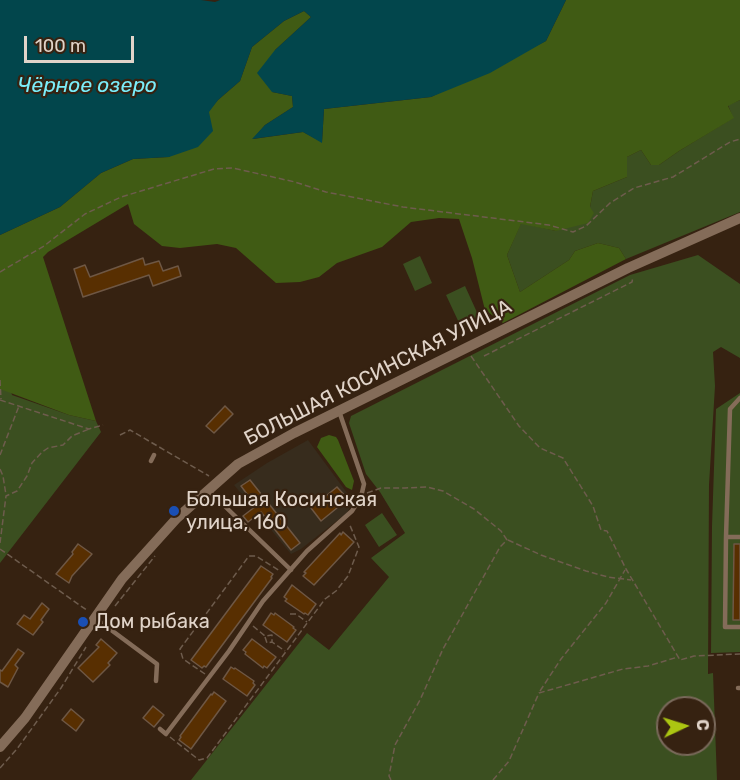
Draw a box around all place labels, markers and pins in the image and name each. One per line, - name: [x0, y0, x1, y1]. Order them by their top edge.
- place label: Большая Косинская улица, 160: [186, 488, 377, 535]
- marker: Большая Косинская улица, 160: [167, 504, 181, 518]
- place label: Дом рыбака: [95, 610, 210, 634]
- marker: Дом рыбака: [76, 615, 90, 629]

